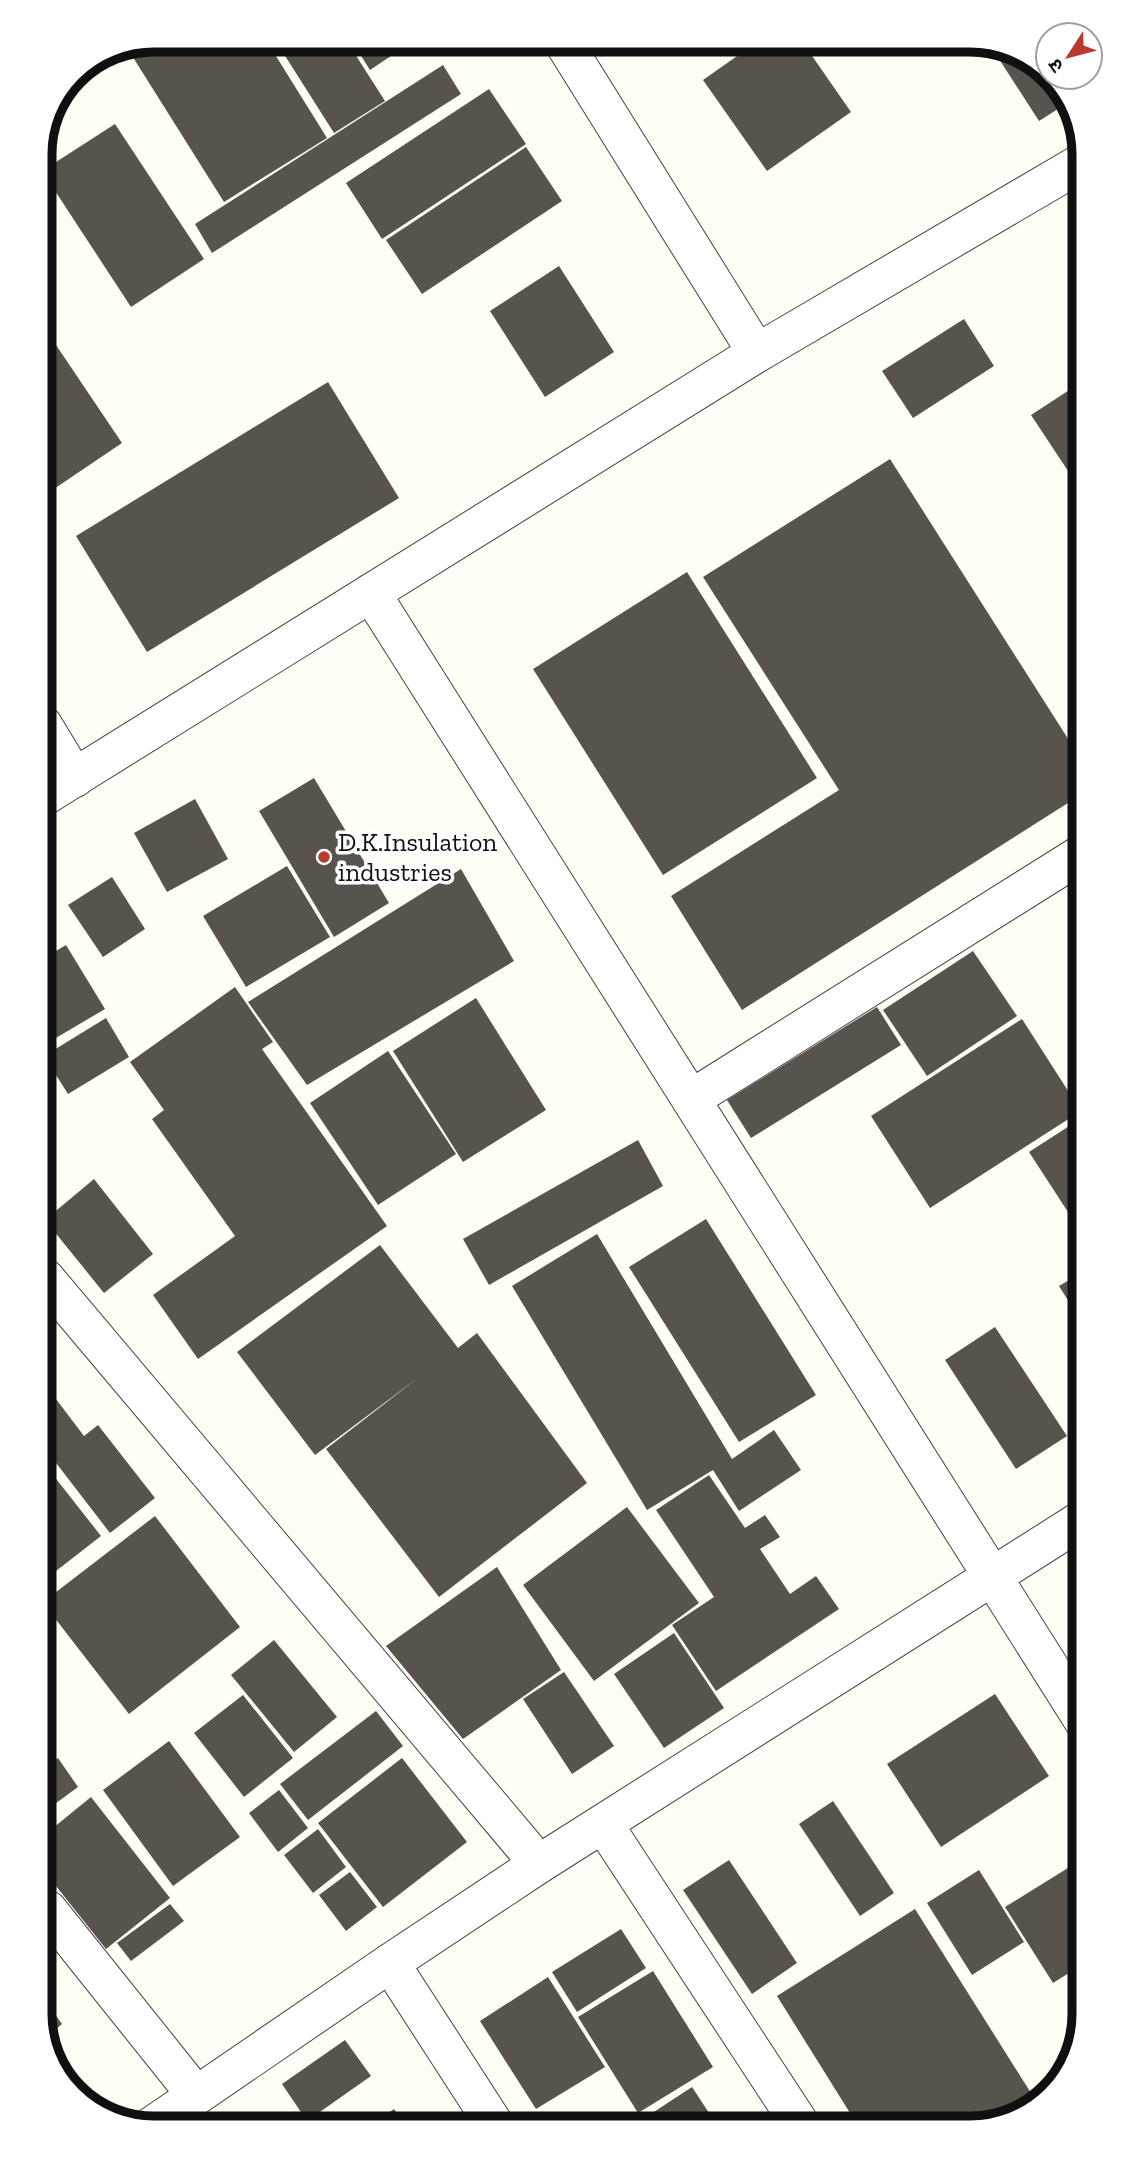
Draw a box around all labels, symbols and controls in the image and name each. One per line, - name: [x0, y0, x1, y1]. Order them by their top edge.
- north arrow: [1034, 21, 1104, 91]
- text: उ: [1043, 54, 1068, 77]
- place label: D.K.Insulation industries: [338, 826, 497, 888]
- marker: D.K.Insulation industries: [316, 849, 332, 865]

